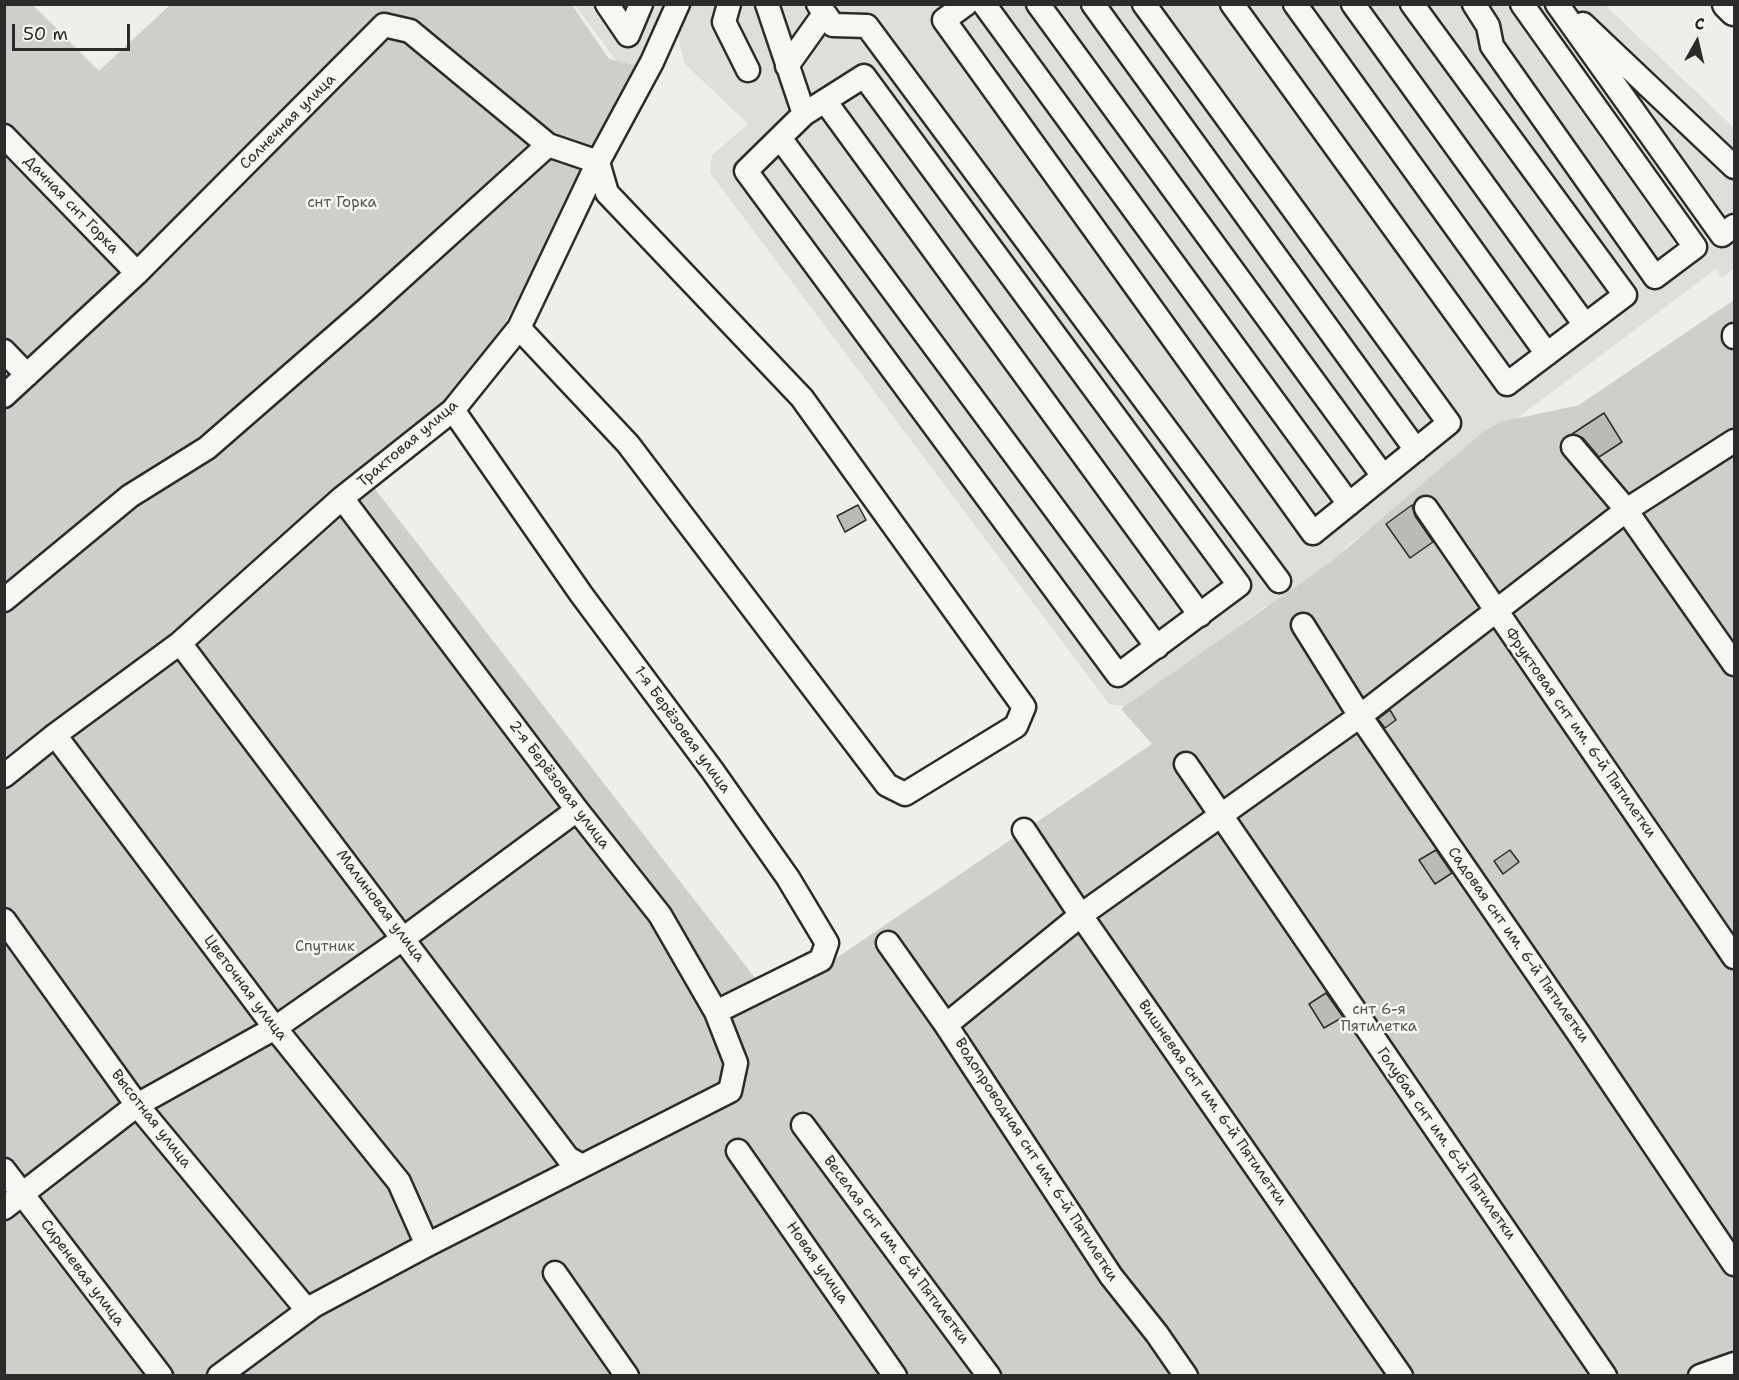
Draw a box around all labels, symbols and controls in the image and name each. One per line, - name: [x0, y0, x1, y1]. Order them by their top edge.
- scale bar: [15, 12, 134, 50]
- north arrow: [1667, 12, 1727, 72]
- text: С: [1693, 13, 1706, 35]
- text: 50 m: [23, 22, 68, 46]
- street label: Солнечная улица: [236, 70, 340, 174]
- street label: Дачная снт Горка: [20, 152, 122, 258]
- park label: снт Горка: [307, 194, 377, 212]
- street label: Трактовая улица: [354, 397, 462, 491]
- street label: Фруктовая снт им. 6-й Пятилетки: [1500, 624, 1660, 842]
- street label: 1-я Берёзовая улица: [630, 663, 734, 797]
- street label: 2-я Берёзовая улица: [505, 717, 613, 853]
- street label: Садовая снт им. 6-й Пятилетки: [1443, 844, 1593, 1046]
- street label: Малиновая улица: [332, 846, 428, 966]
- street label: Цветочная улица: [199, 932, 291, 1044]
- park label: Спутник: [295, 938, 355, 956]
- street label: Вишневая снт им. 6-й Пятилетки: [1134, 997, 1290, 1209]
- park label: снт 6-я Пятилетка: [1341, 1001, 1417, 1036]
- street label: Водопроводная снт им. 6-й Пятилетки: [951, 1035, 1121, 1285]
- street label: Голубая снт им. 6-й Пятилетки: [1373, 1044, 1519, 1244]
- street label: Высотная улица: [107, 1066, 195, 1172]
- street label: Веселая снт им. 6-й Пятилетки: [819, 1152, 973, 1348]
- street label: Сиреневая улица: [36, 1216, 128, 1330]
- street label: Новая улица: [782, 1219, 852, 1307]

